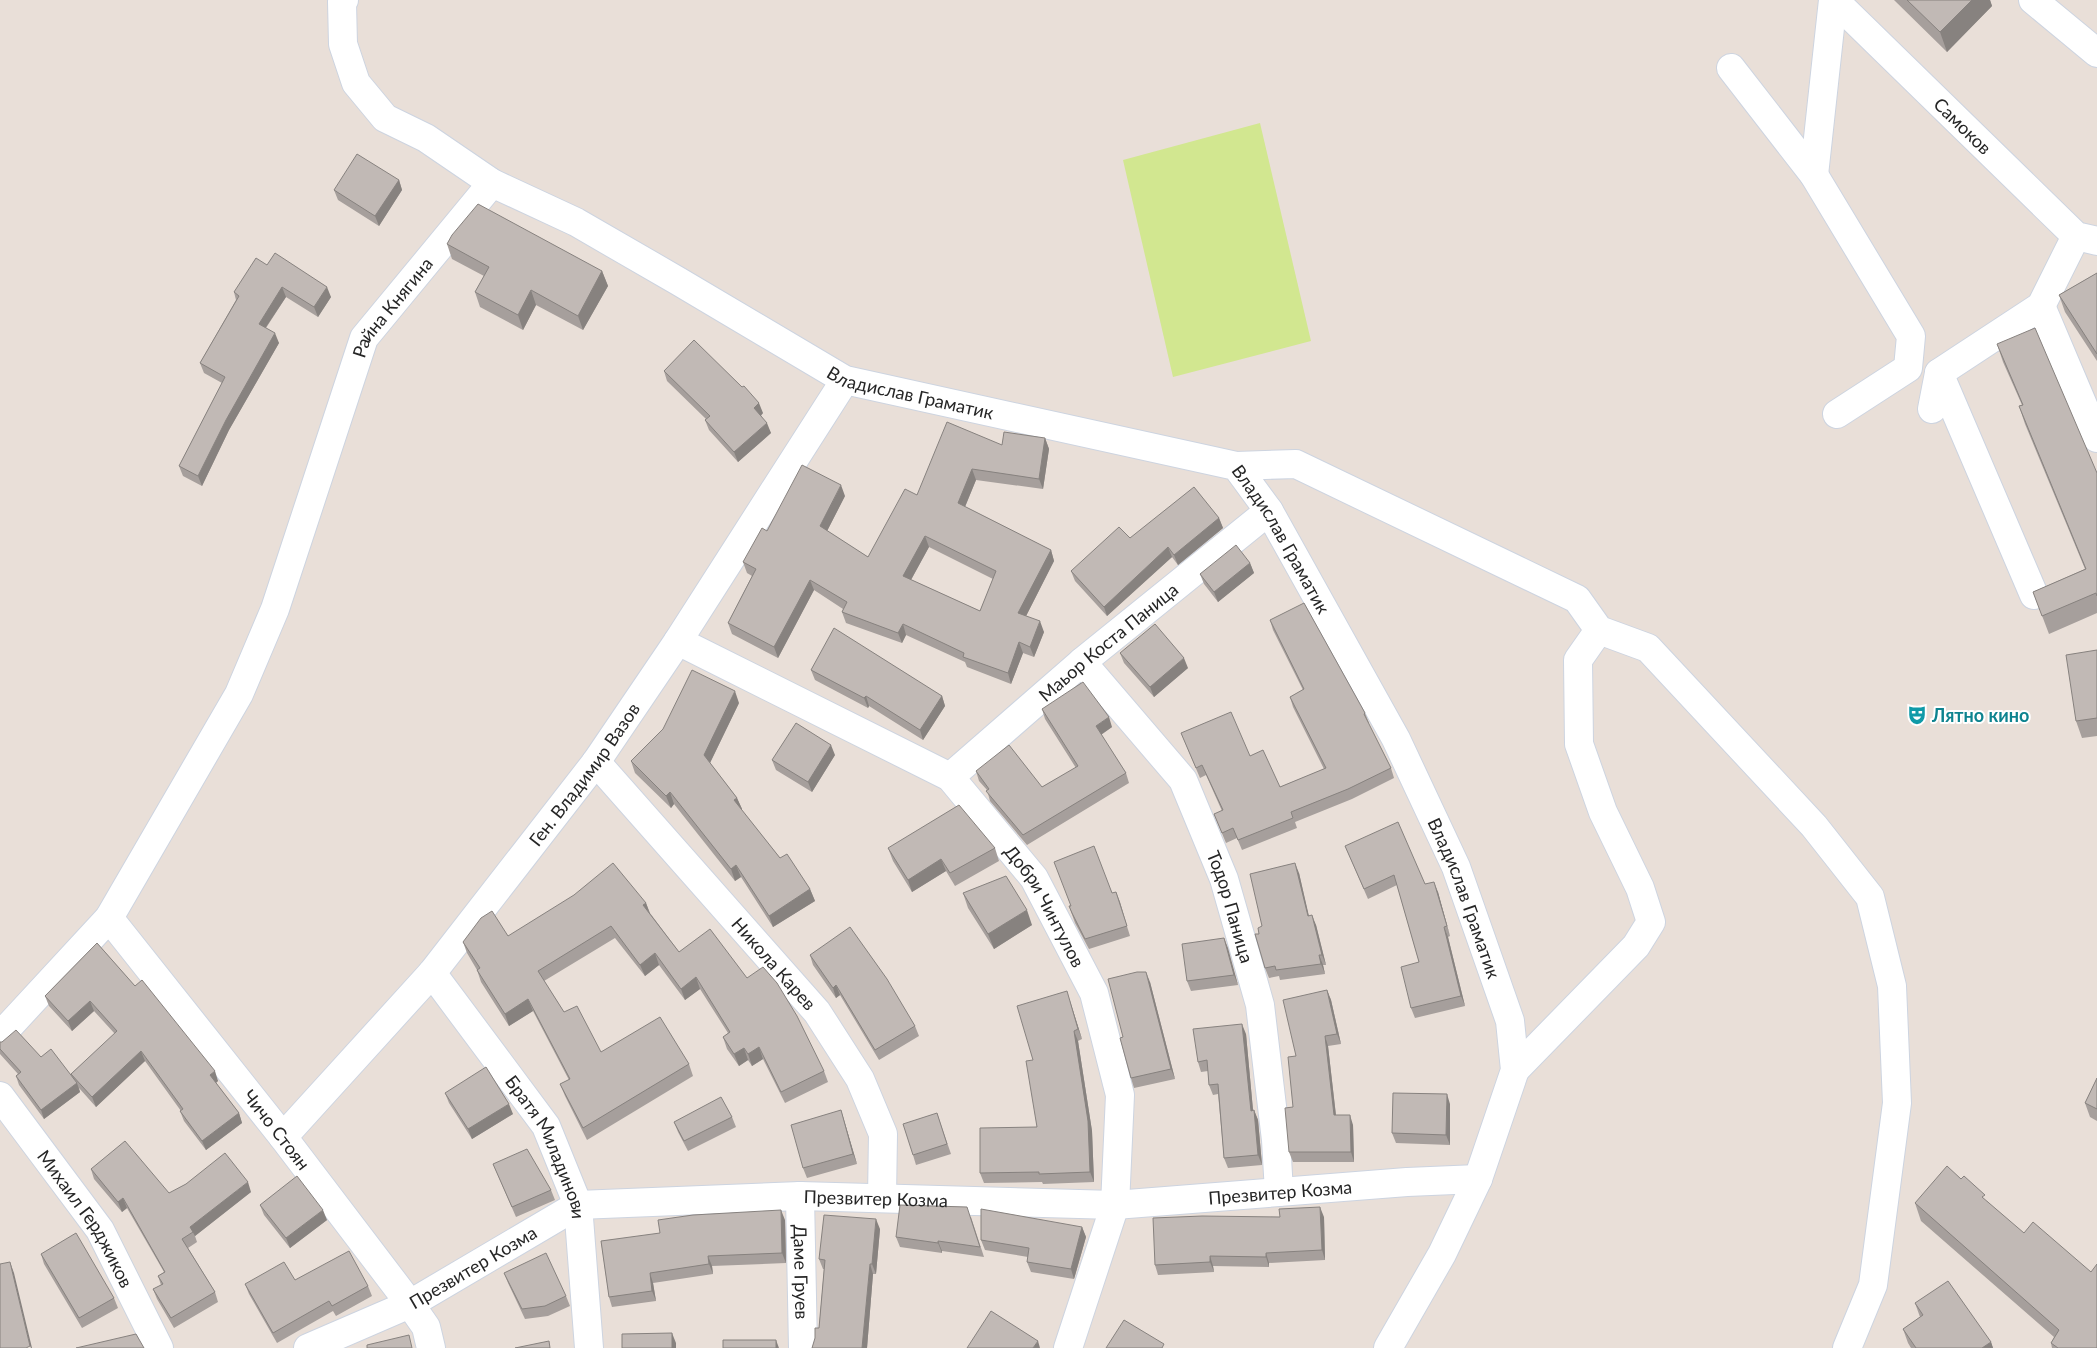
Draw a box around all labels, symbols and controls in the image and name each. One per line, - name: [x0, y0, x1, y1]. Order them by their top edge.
- street label: Самоков: [1929, 93, 1996, 159]
- street label: Райна Княгина: [347, 253, 437, 360]
- street label: Владислав Граматик: [823, 361, 996, 424]
- street label: Владислав Граматик: [1228, 460, 1335, 618]
- street label: Маьор Коста Паница: [1034, 578, 1182, 706]
- street label: Ген. Владимир Вазов: [524, 698, 644, 850]
- theatre icon: Лятно кино: [1906, 704, 1928, 726]
- place label: Лятно кино: [1931, 704, 2029, 726]
- street label: Владислав Граматик: [1423, 814, 1505, 982]
- street label: Добри Чинтулов: [1000, 840, 1090, 971]
- street label: Тодор Паница: [1202, 847, 1258, 965]
- street label: Никола Карев: [727, 913, 821, 1014]
- street label: Братя Миладинови: [501, 1071, 590, 1220]
- street label: Чичо Стоян: [239, 1085, 315, 1174]
- street label: Михаил Герджиков: [33, 1146, 138, 1291]
- street label: Презвитер Козма: [1207, 1175, 1353, 1209]
- street label: Презвитер Козма: [803, 1185, 948, 1211]
- street label: Презвитер Козма: [405, 1221, 541, 1313]
- street label: Даме Груев: [790, 1224, 813, 1320]

